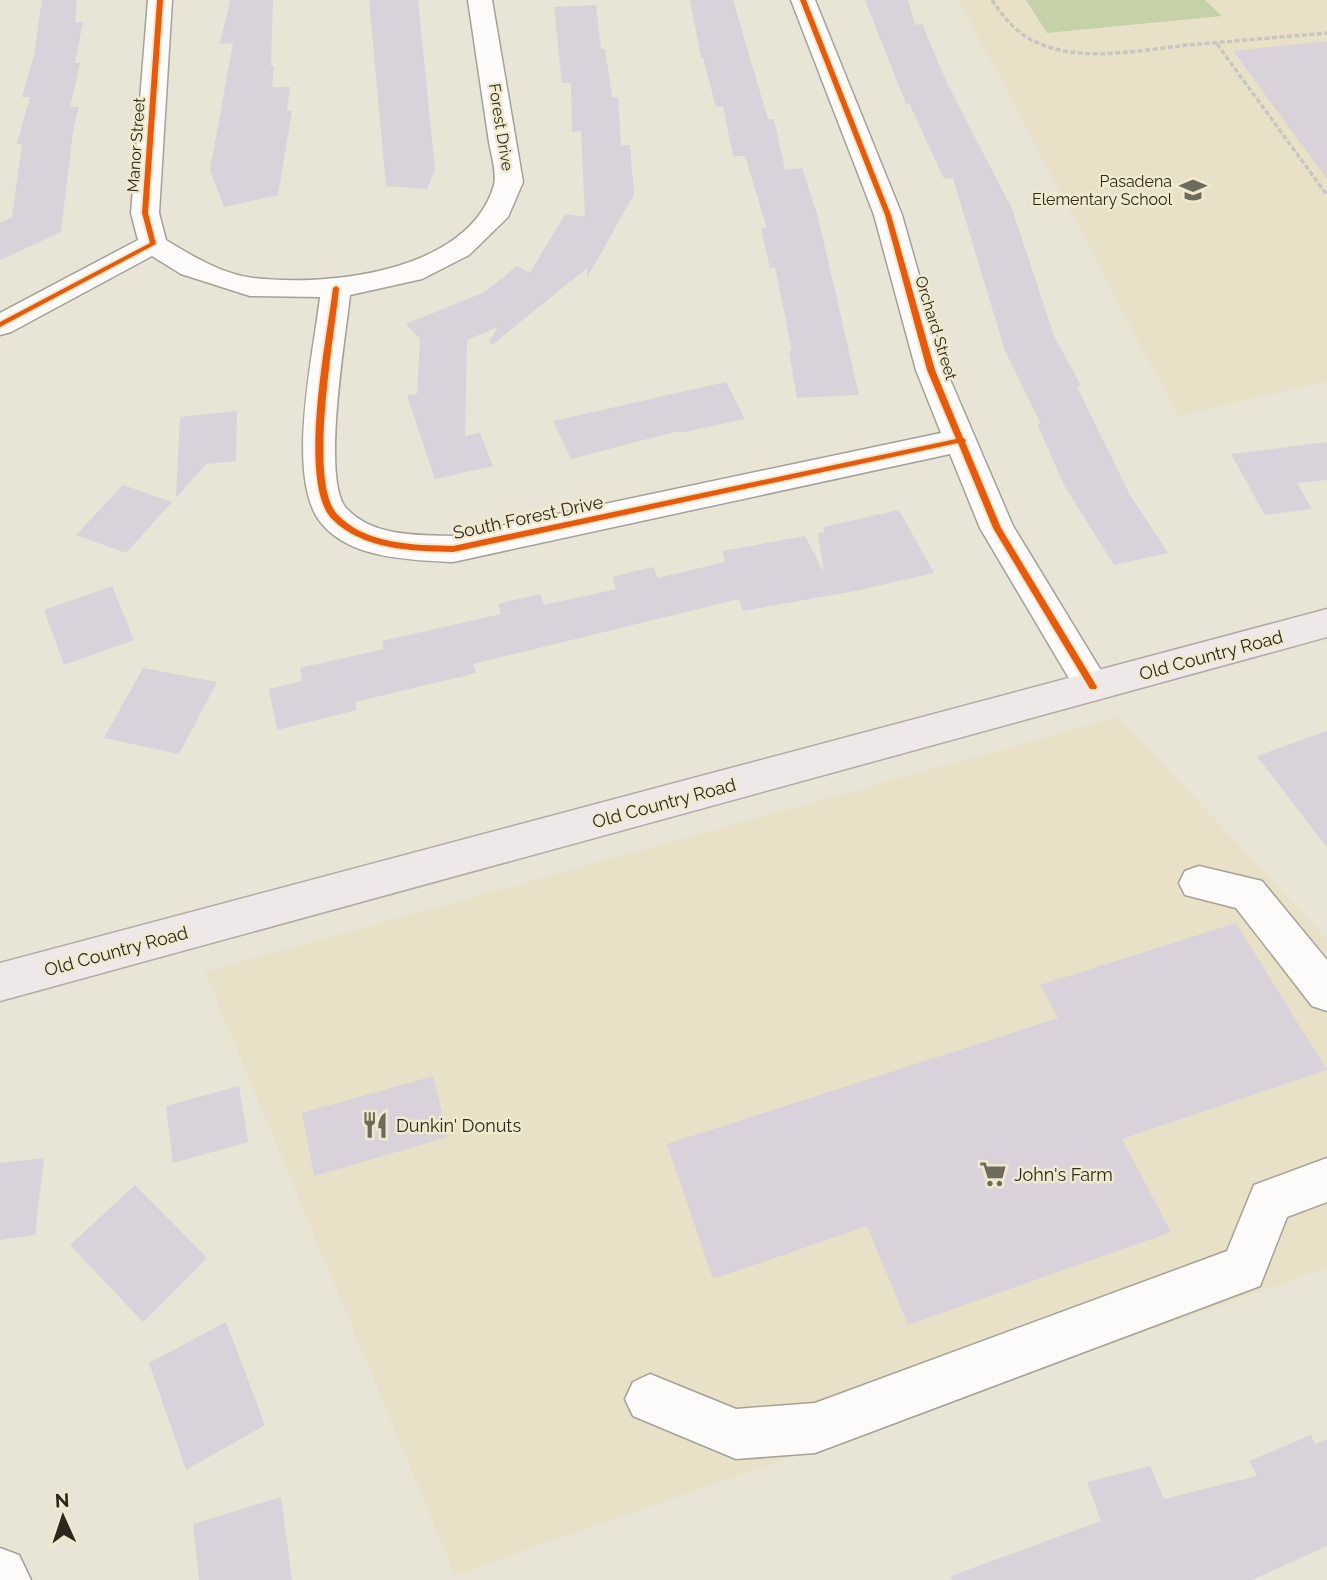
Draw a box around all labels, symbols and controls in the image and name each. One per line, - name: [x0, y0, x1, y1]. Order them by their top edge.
- street label: Forest Drive: [485, 82, 517, 172]
- street label: Manor Street: [123, 96, 149, 193]
- place label: Pasadena Elementary School: [1032, 172, 1173, 209]
- school or university icon: Pasadena Elementary School: [1178, 175, 1208, 205]
- street label: Orchard Street: [911, 274, 961, 383]
- street label: South Forest Drive: [451, 491, 605, 543]
- street label: Old Country Road: [1137, 626, 1285, 684]
- street label: Old Country Road: [590, 774, 738, 832]
- street label: Old Country Road: [42, 922, 190, 980]
- restaurant icon: Dunkin' Donuts: [360, 1110, 390, 1140]
- place label: Dunkin' Donuts: [396, 1115, 521, 1136]
- supermarket icon: John's Farm: [978, 1159, 1008, 1189]
- place label: John's Farm: [1014, 1164, 1113, 1185]
- north arrow: [28, 1482, 98, 1552]
- text: N: [54, 1489, 70, 1511]

